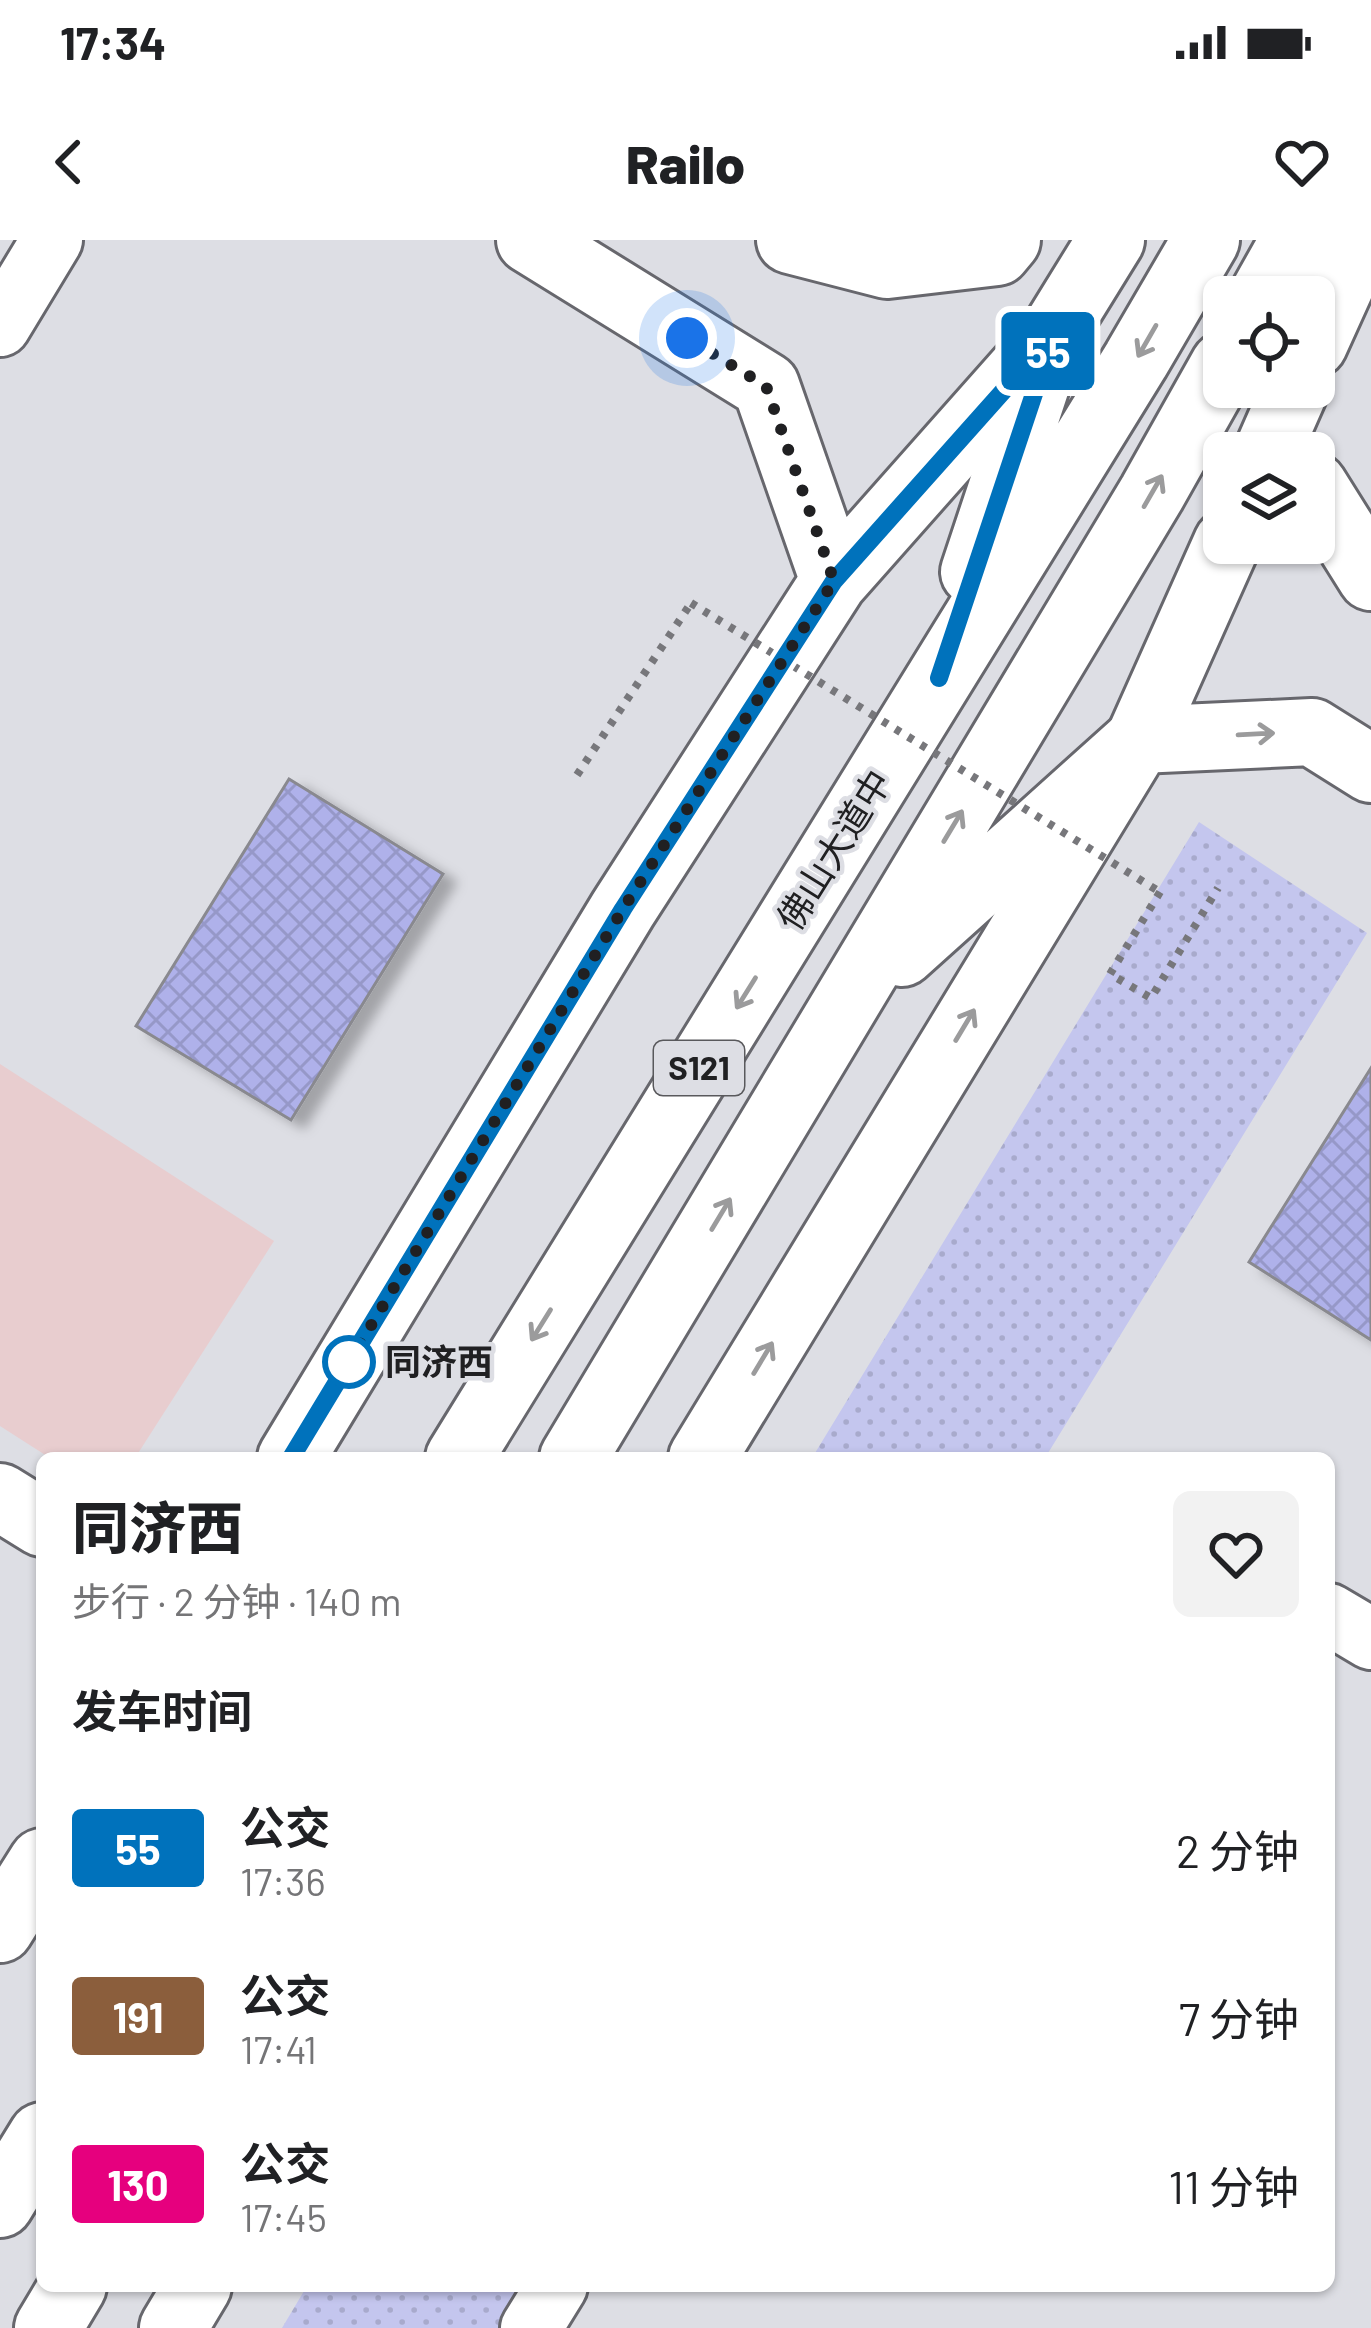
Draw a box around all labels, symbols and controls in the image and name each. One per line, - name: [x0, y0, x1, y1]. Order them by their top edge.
- text: 17:34: [60, 15, 166, 69]
- icon: back: [36, 129, 102, 195]
- icon: heart: [1269, 129, 1335, 195]
- text: Railo: [626, 130, 745, 195]
- map controls: [1203, 276, 1335, 564]
- button: locate: [1203, 276, 1335, 408]
- your location: [657, 308, 717, 368]
- line badge: 55: [994, 312, 1102, 390]
- one-way arrow: [1135, 323, 1159, 357]
- text: 55: [1025, 326, 1071, 376]
- button: layers: [1203, 432, 1335, 564]
- one-way arrow: [1141, 475, 1165, 510]
- one-way arrow: [1235, 722, 1274, 745]
- street label: 佛山大道中: [767, 761, 899, 937]
- one-way arrow: [942, 810, 966, 845]
- one-way arrow: [734, 975, 758, 1009]
- one-way arrow: [953, 1009, 977, 1043]
- road number: S121: [654, 1041, 744, 1095]
- one-way arrow: [709, 1197, 733, 1232]
- one-way arrow: [529, 1307, 553, 1341]
- marker: 同济西: [324, 1337, 374, 1387]
- place label: 同济西: [385, 1339, 493, 1382]
- one-way arrow: [751, 1342, 775, 1376]
- button: heart: [1173, 1491, 1299, 1617]
- text: 同济西: [72, 1492, 243, 1560]
- text: 步行 · 2 分钟 · 140 m: [72, 1577, 402, 1624]
- text: 发车时间: [72, 1683, 252, 1737]
- text: 公交: [240, 1799, 330, 1853]
- text: 55: [115, 1823, 161, 1873]
- text: 2 分钟: [1176, 1823, 1299, 1877]
- text: 17:36: [240, 1857, 326, 1904]
- text: 公交: [240, 1967, 330, 2021]
- text: 191: [112, 1991, 164, 2041]
- text: 7 分钟: [1179, 1991, 1299, 2045]
- text: 17:41: [240, 2025, 317, 2072]
- text: 公交: [240, 2135, 330, 2189]
- text: 130: [107, 2159, 169, 2209]
- text: 11 分钟: [1168, 2159, 1299, 2213]
- text: 17:45: [240, 2193, 327, 2240]

